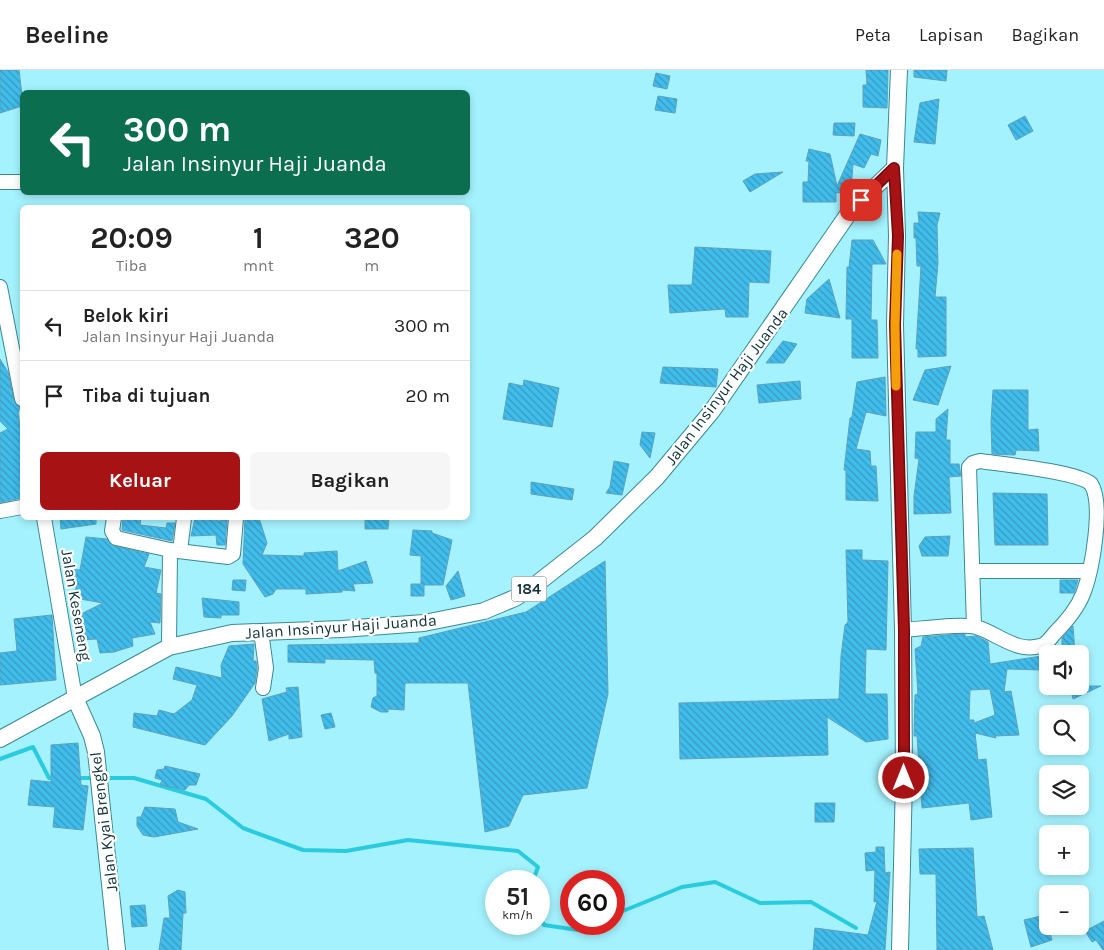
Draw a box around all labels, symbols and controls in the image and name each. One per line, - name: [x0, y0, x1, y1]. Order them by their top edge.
- text: Beeline: [25, 21, 109, 49]
- text: Peta: [855, 24, 891, 46]
- text: Lapisan: [919, 24, 983, 46]
- text: Bagikan: [1011, 24, 1079, 46]
- text: 300 m: [123, 109, 231, 150]
- icon: left: [40, 110, 105, 175]
- text: Jalan Insinyur Haji Juanda: [123, 151, 387, 177]
- pin: [840, 179, 882, 221]
- icon: arrive: [847, 186, 875, 214]
- text: 20:09: [90, 220, 173, 256]
- text: 1: [253, 220, 264, 256]
- text: 320: [344, 220, 400, 256]
- text: Tiba: [116, 256, 147, 275]
- text: mnt: [243, 256, 274, 275]
- text: m: [364, 256, 379, 275]
- street label: Jalan Insinyur Haji Juanda: [661, 304, 792, 469]
- text: Belok kiri: [83, 305, 169, 327]
- icon: left: [40, 312, 68, 340]
- text: 300 m: [394, 315, 450, 337]
- text: Jalan Insinyur Haji Juanda: [83, 327, 275, 346]
- icon: arrive: [40, 382, 68, 410]
- text: Tiba di tujuan: [83, 385, 210, 407]
- text: 20 m: [405, 385, 450, 407]
- button: Keluar: [40, 452, 240, 510]
- button: Bagikan: [250, 452, 450, 510]
- street label: Jalan Keseneng: [57, 548, 96, 662]
- road number: 184: [512, 576, 546, 602]
- street label: Jalan Insinyur Haji Juanda: [245, 610, 437, 643]
- map controls: [1039, 645, 1089, 935]
- button: sound: [1039, 645, 1089, 695]
- button: search: [1039, 705, 1089, 755]
- street label: Jalan Kyai Brengkel: [85, 751, 122, 893]
- position arrow: [877, 751, 929, 803]
- button: layers: [1039, 765, 1089, 815]
- button: +: [1039, 825, 1089, 875]
- speed limit sign: 60: [560, 870, 625, 935]
- text: 51: [506, 882, 529, 911]
- button: −: [1039, 885, 1089, 935]
- text: km/h: [502, 908, 533, 922]

